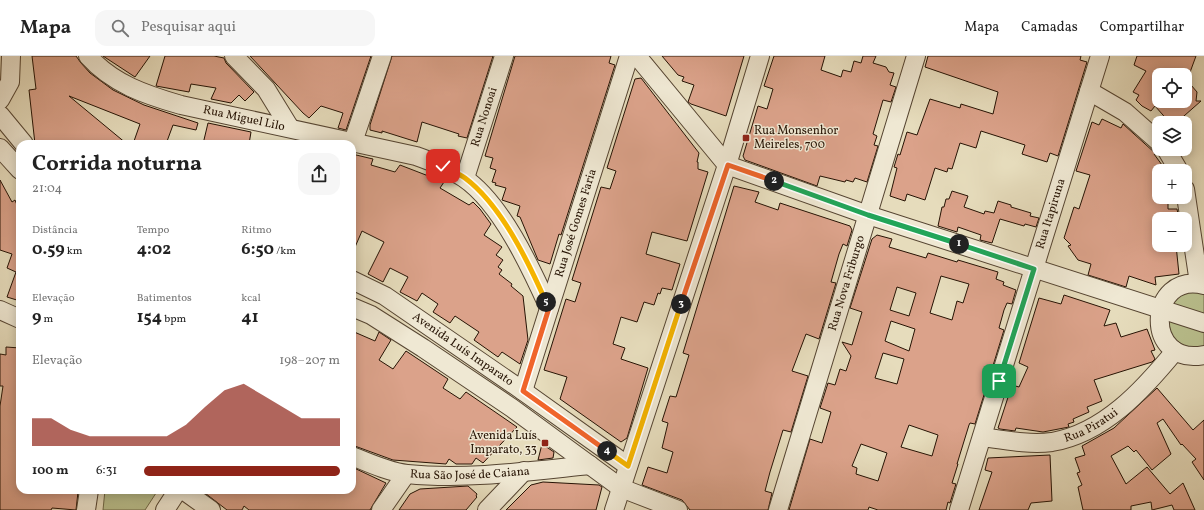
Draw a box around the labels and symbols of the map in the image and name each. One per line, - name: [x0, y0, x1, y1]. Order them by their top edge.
- street label: Rua Nonoai: [467, 85, 502, 149]
- street label: Rua Miguel Lilo: [202, 102, 286, 135]
- place label: Rua Monsenhor Meireles, 700: [754, 123, 838, 153]
- marker: Rua Monsenhor Meireles, 700: [741, 133, 751, 143]
- pin: [426, 149, 460, 183]
- street label: Rua José Gomes Faria: [551, 167, 601, 279]
- pin: 2: [764, 171, 784, 191]
- street label: Rua Itapiruna: [1032, 177, 1069, 251]
- street label: Rua Nova Friburgo: [825, 233, 869, 333]
- pin: 1: [949, 234, 969, 254]
- pin: 5: [536, 292, 556, 312]
- pin: 3: [671, 294, 691, 314]
- street label: Avenida Luís Imparato: [409, 309, 516, 390]
- pin: [982, 364, 1016, 398]
- street label: Rua Piratui: [1062, 405, 1122, 447]
- place label: Avenida Luís Imparato, 33: [469, 428, 537, 458]
- marker: Avenida Luís Imparato, 33: [540, 438, 550, 448]
- pin: 4: [597, 441, 617, 461]
- street label: Rua São José de Caiana: [409, 463, 531, 484]

